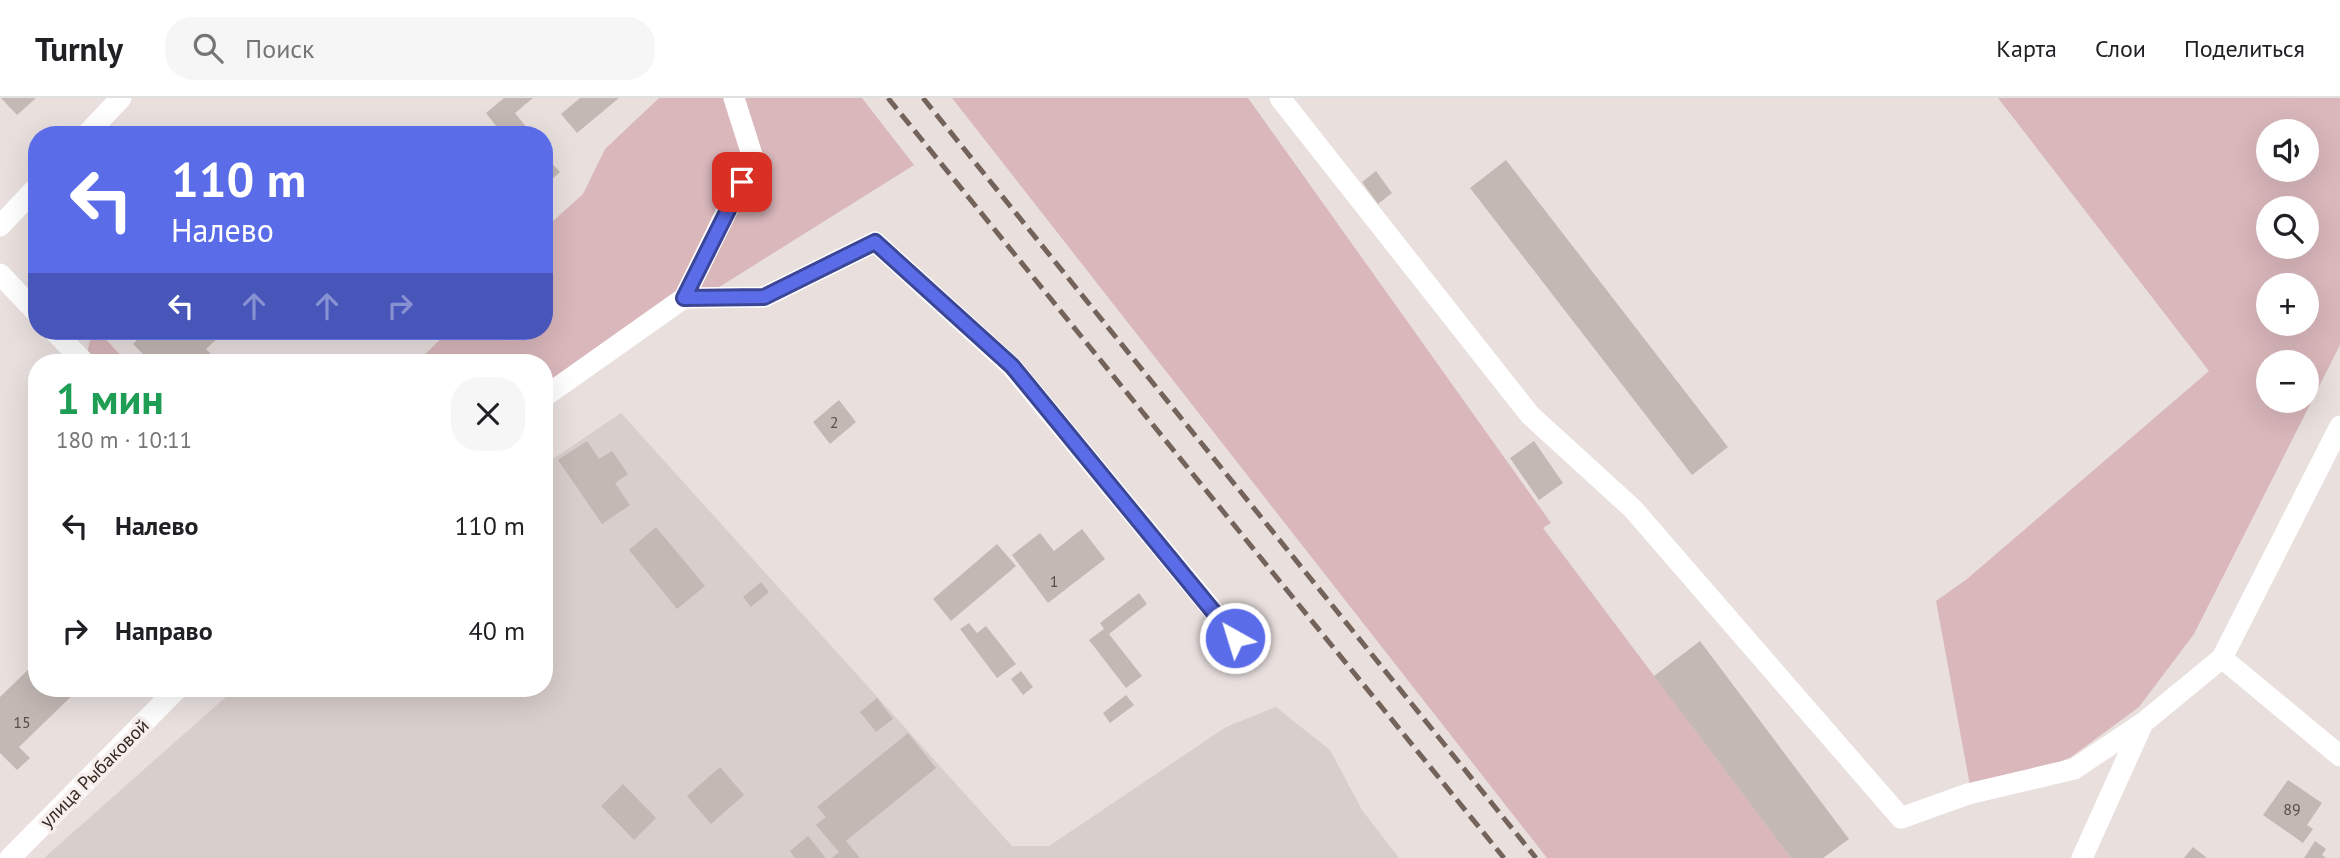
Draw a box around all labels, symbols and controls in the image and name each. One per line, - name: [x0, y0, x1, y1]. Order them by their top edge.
- search box: [165, 17, 655, 80]
- text: Turnly: [35, 27, 123, 70]
- icon: search: [189, 29, 227, 67]
- text: Поиск: [245, 32, 315, 65]
- text: Карта: [1996, 33, 2057, 64]
- text: Слои: [2095, 33, 2146, 64]
- text: Поделиться: [2184, 33, 2305, 64]
- map controls: [2256, 119, 2319, 413]
- button: sound: [2256, 119, 2319, 182]
- text: 110 m: [171, 147, 306, 211]
- pin: [712, 152, 772, 212]
- icon: left: [56, 154, 147, 245]
- icon: arrive: [723, 163, 761, 201]
- button: search: [2256, 196, 2319, 259]
- text: Налево: [171, 209, 274, 251]
- button: +: [2256, 273, 2319, 336]
- icon: left: [162, 287, 200, 325]
- icon: ahead: [235, 287, 273, 325]
- icon: ahead: [308, 287, 346, 325]
- icon: right: [381, 287, 419, 325]
- button: −: [2256, 350, 2319, 413]
- text: 1 мин: [56, 371, 164, 426]
- button: close: [451, 377, 525, 451]
- house number: 2: [830, 412, 838, 432]
- text: 180 m · 10:11: [56, 425, 192, 454]
- icon: left: [56, 507, 94, 545]
- text: Налево: [115, 509, 199, 542]
- text: 110 m: [454, 509, 525, 542]
- house number: 1: [1050, 571, 1058, 591]
- position arrow: [1198, 601, 1272, 675]
- icon: right: [56, 612, 94, 650]
- text: Направо: [115, 614, 213, 647]
- text: 40 m: [469, 614, 525, 647]
- house number: 15: [13, 712, 31, 732]
- street label: улица Рыбаковой: [34, 713, 154, 833]
- house number: 89: [2283, 799, 2301, 819]

